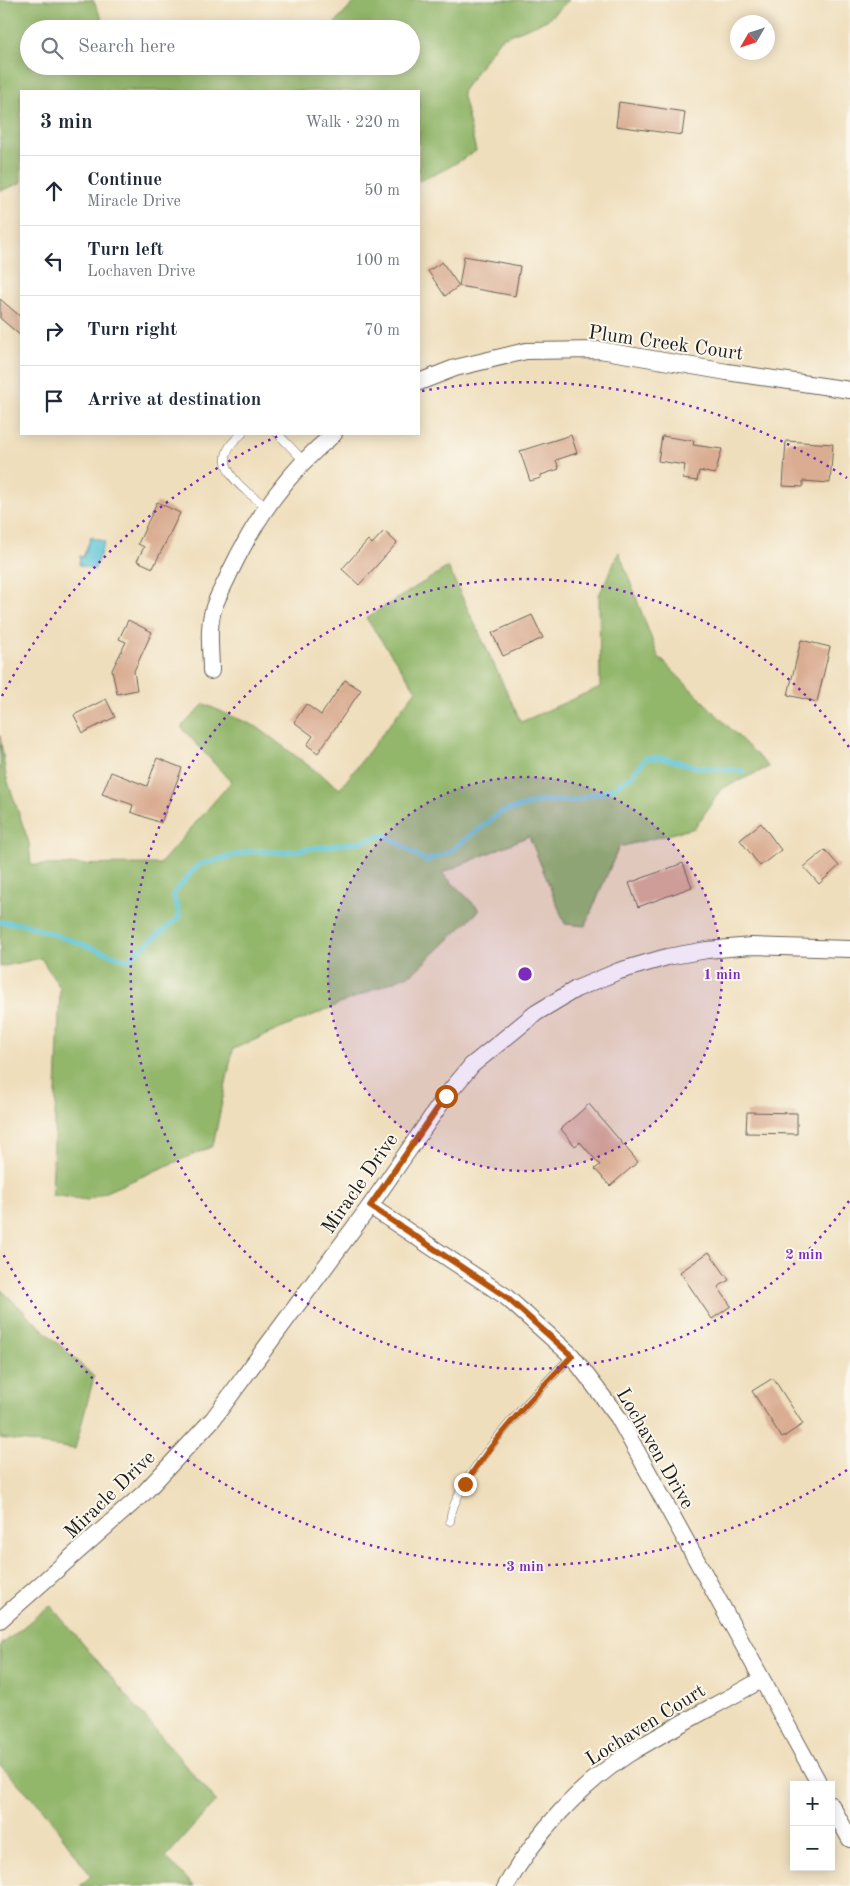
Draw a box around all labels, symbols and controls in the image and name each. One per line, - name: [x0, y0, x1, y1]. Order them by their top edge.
- north arrow: [730, 15, 775, 60]
- search box: [20, 20, 420, 75]
- icon: search: [38, 34, 66, 62]
- text: Search here: [78, 38, 175, 57]
- text: 3 min: [40, 112, 93, 133]
- text: Walk · 220 m: [305, 115, 400, 131]
- text: Continue: [87, 171, 162, 190]
- icon: ahead: [40, 177, 68, 205]
- text: 50 m: [364, 183, 400, 199]
- text: Miracle Drive: [87, 194, 181, 210]
- text: Turn left: [87, 241, 164, 260]
- icon: left: [40, 247, 68, 275]
- text: 100 m: [355, 253, 400, 269]
- text: Lochaven Drive: [87, 264, 195, 280]
- icon: right: [40, 317, 68, 345]
- text: Turn right: [87, 321, 177, 340]
- text: 70 m: [364, 323, 400, 339]
- street label: Plum Creek Court: [587, 323, 745, 365]
- icon: arrive: [40, 387, 68, 415]
- text: Arrive at destination: [87, 391, 261, 410]
- centre of rings: [516, 965, 534, 983]
- text: 1 min: [703, 968, 741, 983]
- route start: [435, 1085, 458, 1108]
- street label: Miracle Drive: [319, 1130, 402, 1238]
- text: 2 min: [785, 1248, 823, 1263]
- street label: Lochaven Drive: [612, 1385, 697, 1513]
- street label: Miracle Drive: [61, 1448, 159, 1543]
- route end: [454, 1473, 477, 1496]
- text: 3 min: [506, 1560, 544, 1575]
- street label: Lochaven Court: [583, 1681, 709, 1770]
- map controls: [790, 1781, 835, 1871]
- button: +: [790, 1781, 835, 1826]
- button: −: [790, 1826, 835, 1871]

